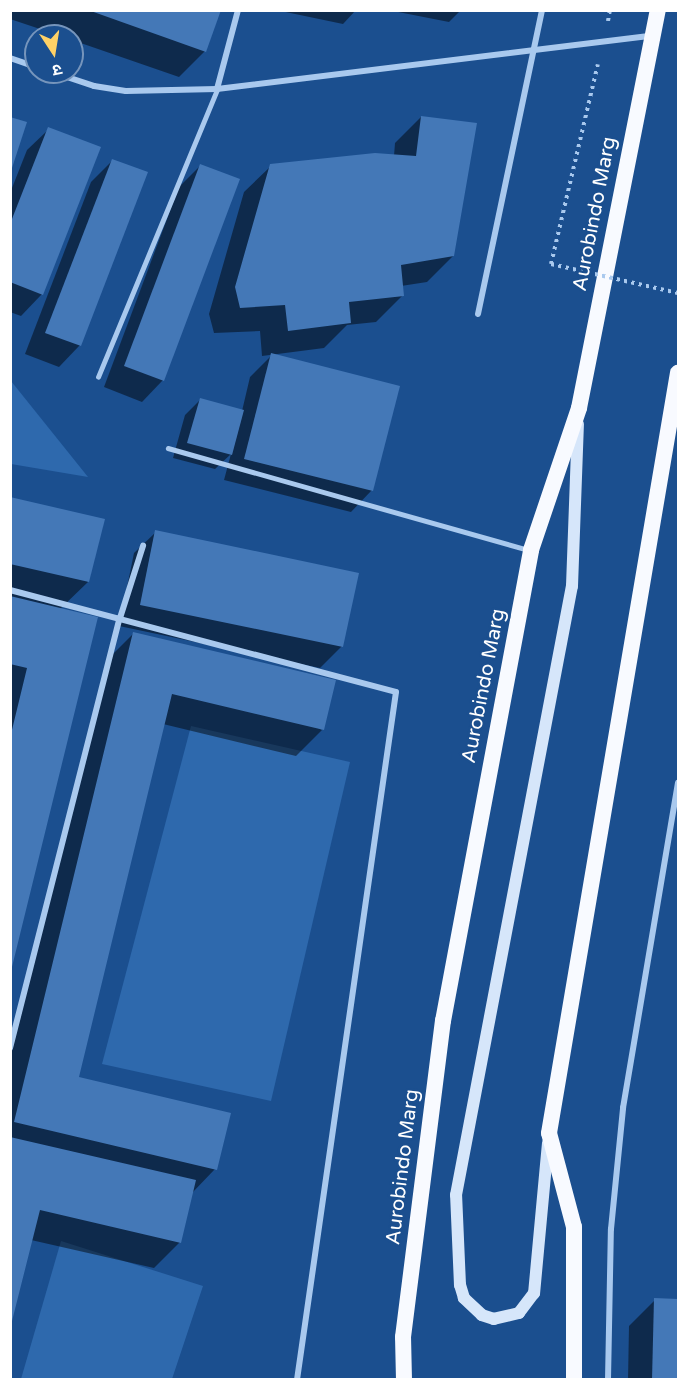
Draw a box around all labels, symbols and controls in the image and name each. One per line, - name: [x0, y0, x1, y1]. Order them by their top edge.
- north arrow: [24, 24, 84, 84]
- text: उ: [51, 59, 64, 80]
- street label: Aurobindo Marg: [568, 135, 622, 293]
- street label: Aurobindo Marg: [457, 607, 511, 765]
- street label: Aurobindo Marg: [382, 1088, 424, 1246]

